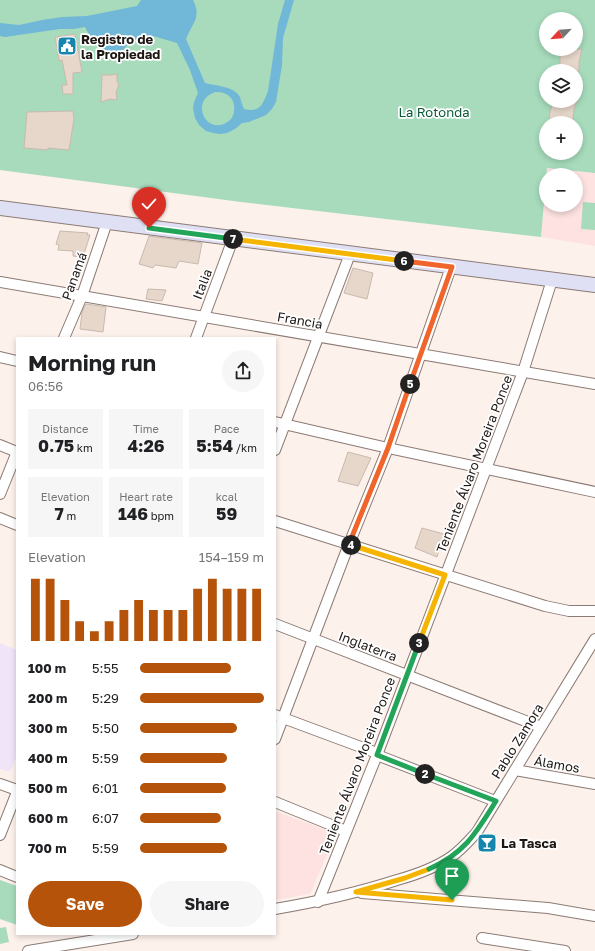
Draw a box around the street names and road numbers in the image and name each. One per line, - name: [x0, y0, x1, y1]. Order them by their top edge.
- street label: Panamá: [58, 250, 90, 302]
- street label: Italia: [189, 266, 215, 302]
- street label: Francia: [276, 308, 324, 332]
- street label: Teniente Álvaro Moreira Ponce: [433, 373, 515, 555]
- street label: Inglaterra: [336, 628, 400, 664]
- street label: Teniente Álvaro Moreira Ponce: [316, 675, 398, 857]
- street label: Pablo Zamora: [488, 700, 546, 782]
- street label: Álamos: [533, 752, 581, 776]

